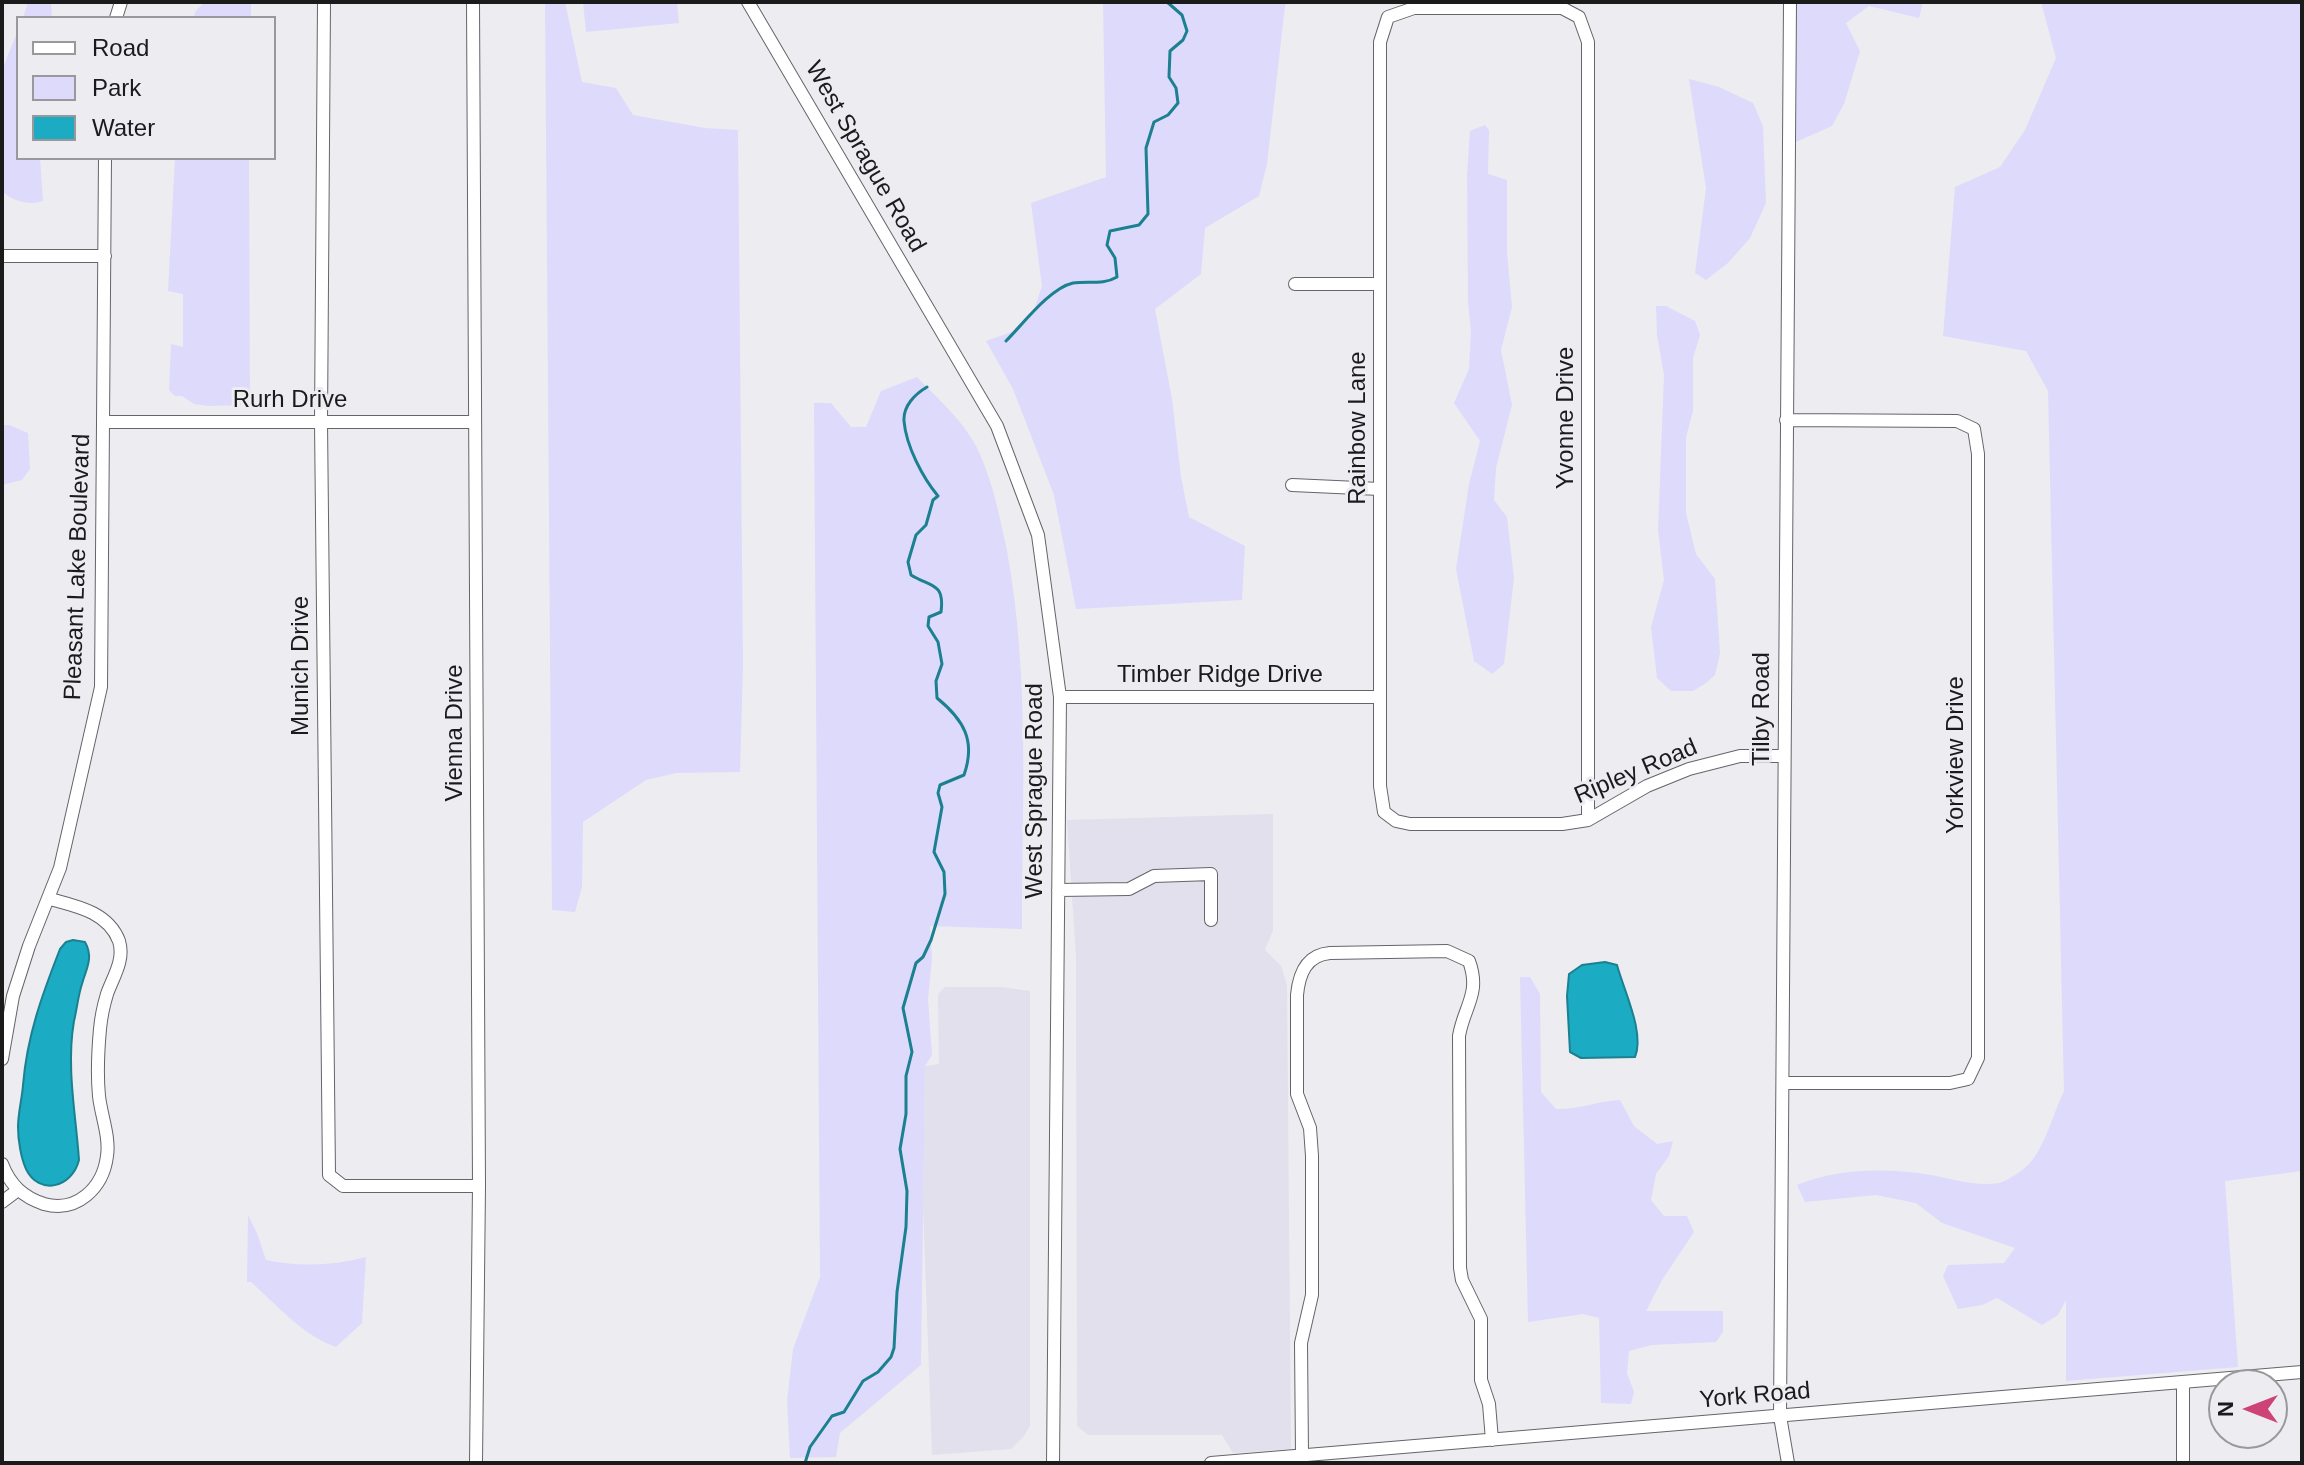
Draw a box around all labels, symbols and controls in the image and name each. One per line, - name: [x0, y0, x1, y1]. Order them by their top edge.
- legend: [16, 16, 276, 160]
- text: Road: [92, 34, 149, 61]
- street label: West Sprague Road: [799, 56, 931, 258]
- text: Park: [92, 74, 141, 101]
- text: Water: [92, 114, 155, 141]
- street label: Yvonne Drive: [1552, 347, 1580, 489]
- street label: Rainbow Lane: [1344, 351, 1372, 505]
- street label: Rurh Drive: [233, 386, 347, 414]
- street label: Pleasant Lake Boulevard: [59, 433, 97, 701]
- street label: Munich Drive: [287, 596, 315, 736]
- street label: Tilby Road: [1748, 652, 1776, 766]
- street label: Timber Ridge Drive: [1117, 661, 1323, 689]
- street label: Vienna Drive: [441, 665, 469, 801]
- street label: Yorkview Drive: [1942, 676, 1970, 834]
- street label: West Sprague Road: [1021, 683, 1049, 899]
- street label: Ripley Road: [1570, 733, 1702, 811]
- north arrow: [2208, 1369, 2288, 1449]
- street label: York Road: [1698, 1377, 1812, 1415]
- text: N: [2213, 1401, 2238, 1417]

